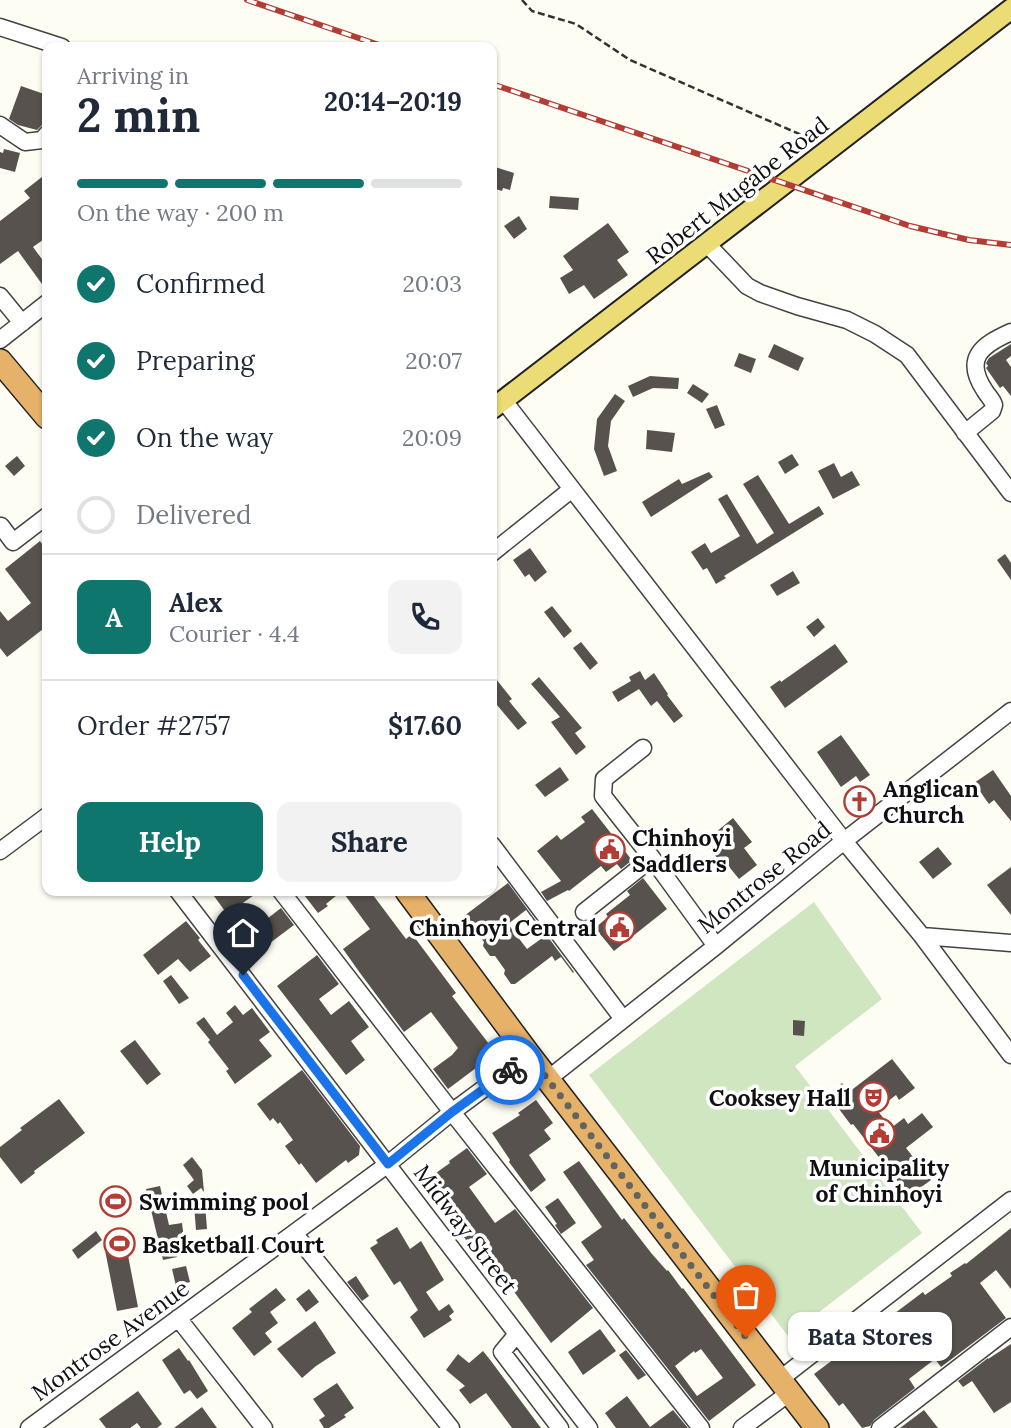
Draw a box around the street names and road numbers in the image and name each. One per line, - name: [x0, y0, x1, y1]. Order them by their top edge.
- street label: Robert Mugabe Road: [640, 110, 834, 270]
- street label: Montrose Road: [692, 814, 837, 940]
- street label: Midway Street: [408, 1159, 524, 1299]
- street label: Montrose Avenue: [26, 1273, 194, 1407]

